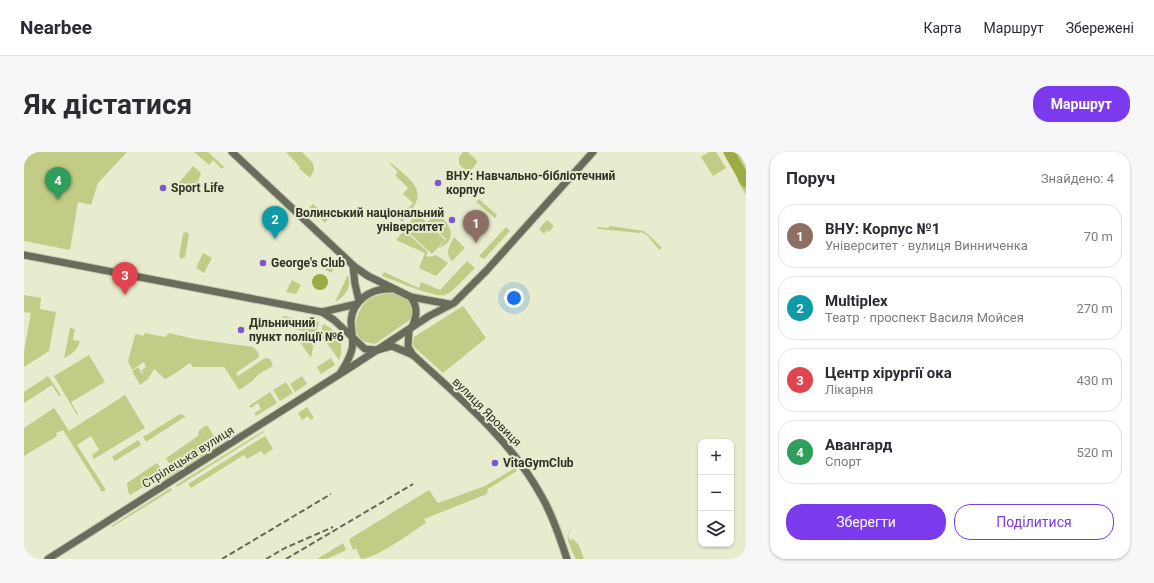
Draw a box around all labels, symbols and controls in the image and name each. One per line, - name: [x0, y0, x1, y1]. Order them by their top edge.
- text: Nearbee: [20, 16, 92, 39]
- text: Карта: [923, 20, 962, 36]
- text: Маршрут: [984, 20, 1044, 36]
- text: Збережені: [1066, 20, 1134, 36]
- button: Маршрут: [1033, 86, 1130, 122]
- text: Як дістатися: [24, 88, 192, 121]
- pin: 4: [45, 167, 71, 200]
- text: Поруч: [786, 168, 835, 188]
- place label: ВНУ: Навчально-бібліотечний корпус: [446, 169, 616, 197]
- text: Знайдено: 4: [1041, 171, 1114, 186]
- marker: ВНУ: Навчально-бібліотечний корпус: [433, 178, 443, 188]
- place label: Sport Life: [171, 181, 224, 195]
- marker: Sport Life: [158, 183, 168, 193]
- pin: 2: [262, 206, 288, 239]
- place label: Волинський національний університет: [295, 206, 444, 234]
- pin: 1: [463, 210, 489, 243]
- marker: Волинський національний університет: [447, 215, 457, 225]
- text: ВНУ: Корпус №1: [825, 220, 940, 238]
- text: 1: [796, 229, 804, 244]
- text: 70 m: [1084, 229, 1113, 244]
- text: Університет · вулиця Винниченка: [825, 238, 1028, 253]
- place label: George's Club: [271, 256, 345, 270]
- marker: George's Club: [258, 258, 268, 268]
- pin: 3: [112, 262, 138, 295]
- your location: [504, 288, 524, 308]
- text: Multiplex: [825, 292, 888, 310]
- text: 2: [796, 301, 804, 316]
- text: 270 m: [1076, 301, 1113, 316]
- text: Театр · проспект Василя Мойсея: [825, 310, 1024, 325]
- place label: Дільничний пункт поліції №6: [249, 316, 344, 344]
- marker: Дільничний пункт поліції №6: [236, 325, 246, 335]
- text: Центр хірургії ока: [825, 364, 952, 382]
- text: 3: [796, 373, 804, 388]
- text: 430 m: [1076, 373, 1113, 388]
- street label: вулиця Яровиця: [450, 375, 524, 449]
- text: Лікарня: [825, 382, 873, 397]
- street label: Стрілецька вулиця: [139, 423, 237, 491]
- text: Авангард: [825, 436, 892, 454]
- map controls: [698, 439, 734, 547]
- button: +: [698, 439, 734, 475]
- text: 4: [796, 445, 804, 460]
- text: 520 m: [1076, 445, 1113, 460]
- text: Спорт: [825, 454, 861, 469]
- place label: VitaGymClub: [503, 456, 574, 470]
- marker: VitaGymClub: [490, 458, 500, 468]
- button: −: [698, 475, 734, 511]
- button: Зберегти: [786, 504, 946, 540]
- button: Поділитися: [954, 504, 1114, 540]
- button: layers: [698, 511, 734, 547]

